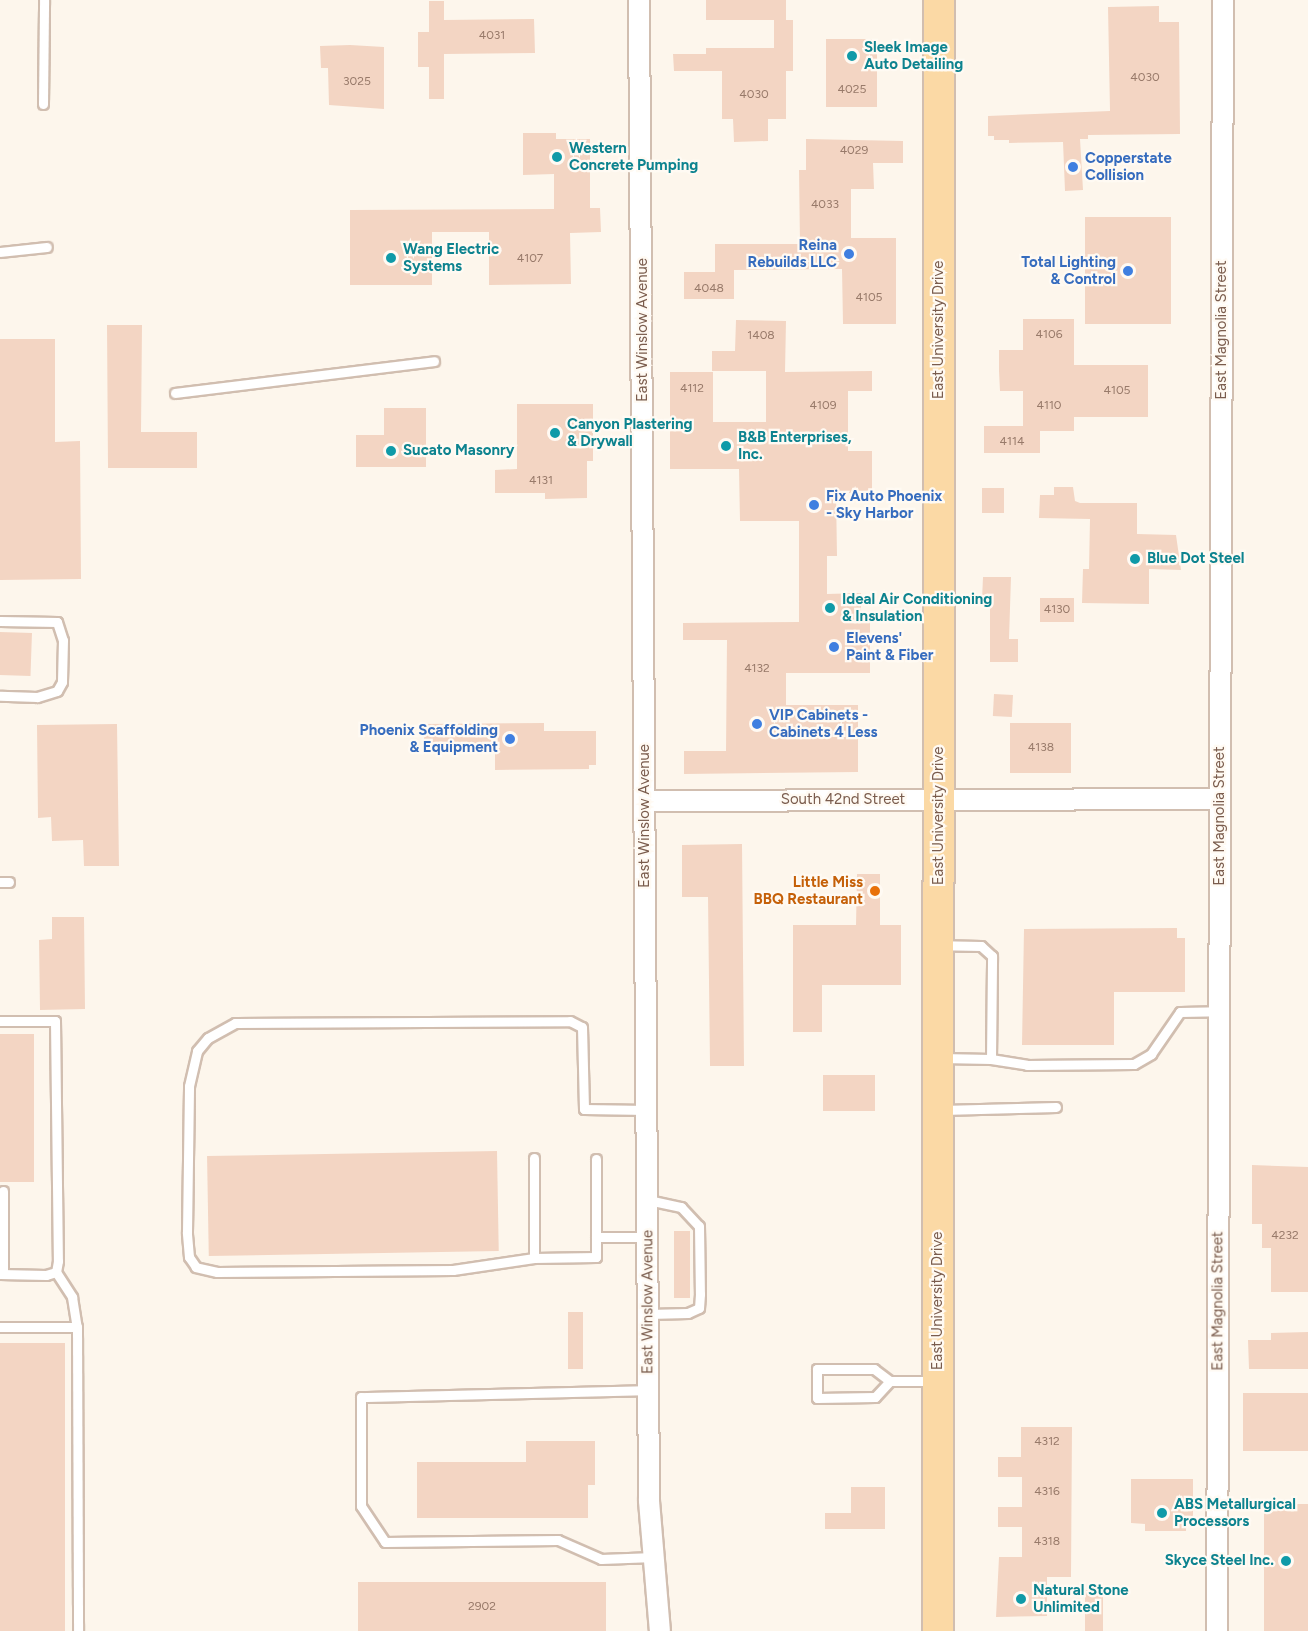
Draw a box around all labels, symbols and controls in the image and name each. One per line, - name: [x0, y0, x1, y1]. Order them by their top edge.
- house number: 4031: [479, 29, 505, 43]
- place label: Sleek Image Auto Detailing: [864, 38, 963, 73]
- marker: Sleek Image Auto Detailing: [845, 49, 859, 63]
- house number: 4030: [1130, 71, 1160, 85]
- house number: 3025: [343, 75, 371, 89]
- house number: 4025: [838, 83, 866, 97]
- house number: 4030: [739, 88, 769, 102]
- place label: Western Concrete Pumping: [569, 139, 698, 174]
- house number: 4029: [840, 144, 868, 158]
- place label: Copperstate Collision: [1085, 149, 1172, 184]
- marker: Western Concrete Pumping: [550, 150, 564, 164]
- marker: Copperstate Collision: [1066, 160, 1080, 174]
- house number: 4033: [811, 198, 839, 212]
- place label: Reina Rebuilds LLC: [747, 236, 837, 271]
- place label: Wang Electric Systems: [403, 240, 499, 275]
- marker: Reina Rebuilds LLC: [842, 247, 856, 261]
- marker: Wang Electric Systems: [384, 251, 398, 265]
- house number: 4107: [517, 252, 543, 266]
- place label: Total Lighting & Control: [1021, 253, 1116, 288]
- street label: East Winslow Avenue: [634, 258, 652, 402]
- street label: East Magnolia Street: [1213, 260, 1231, 400]
- street label: East University Drive: [930, 261, 948, 399]
- marker: Total Lighting & Control: [1121, 264, 1135, 278]
- house number: 4048: [694, 282, 724, 296]
- house number: 4105: [856, 291, 882, 305]
- house number: 4106: [1036, 328, 1062, 342]
- house number: 1408: [747, 329, 775, 343]
- house number: 4112: [680, 382, 704, 396]
- house number: 4105: [1104, 384, 1130, 398]
- house number: 4109: [810, 399, 836, 413]
- house number: 4110: [1036, 399, 1062, 413]
- place label: Canyon Plastering & Drywall: [567, 415, 692, 450]
- marker: Canyon Plastering & Drywall: [548, 426, 562, 440]
- place label: B&B Enterprises, Inc.: [738, 428, 852, 463]
- house number: 4114: [1000, 435, 1024, 449]
- marker: B&B Enterprises, Inc.: [719, 439, 733, 453]
- place label: Sucato Masonry: [403, 442, 514, 460]
- marker: Sucato Masonry: [384, 444, 398, 458]
- house number: 4131: [529, 474, 553, 488]
- place label: Fix Auto Phoenix - Sky Harbor: [826, 487, 942, 522]
- marker: Fix Auto Phoenix - Sky Harbor: [807, 498, 821, 512]
- place label: Blue Dot Steel: [1147, 550, 1244, 568]
- marker: Blue Dot Steel: [1128, 552, 1142, 566]
- place label: Ideal Air Conditioning & Insulation: [842, 590, 992, 625]
- marker: Ideal Air Conditioning & Insulation: [823, 601, 837, 615]
- house number: 4130: [1044, 603, 1070, 617]
- place label: Elevens' Paint & Fiber: [846, 629, 933, 664]
- marker: Elevens' Paint & Fiber: [827, 640, 841, 654]
- house number: 4132: [744, 662, 770, 676]
- place label: VIP Cabinets - Cabinets 4 Less: [769, 706, 878, 741]
- marker: VIP Cabinets - Cabinets 4 Less: [750, 717, 764, 731]
- place label: Phoenix Scaffolding & Equipment: [360, 721, 498, 756]
- marker: Phoenix Scaffolding & Equipment: [503, 732, 517, 746]
- house number: 4138: [1028, 741, 1054, 755]
- street label: East Winslow Avenue: [636, 744, 654, 888]
- street label: East Magnolia Street: [1211, 746, 1229, 886]
- street label: East University Drive: [930, 747, 948, 885]
- street label: South 42nd Street: [781, 791, 905, 809]
- place label: Little Miss BBQ Restaurant: [754, 873, 863, 908]
- marker: Little Miss BBQ Restaurant: [868, 884, 882, 898]
- house number: 4232: [1271, 1229, 1299, 1243]
- street label: East Winslow Avenue: [639, 1230, 657, 1374]
- street label: East Magnolia Street: [1209, 1231, 1227, 1371]
- street label: East University Drive: [929, 1232, 947, 1370]
- house number: 4312: [1034, 1435, 1060, 1449]
- house number: 4316: [1034, 1485, 1060, 1499]
- place label: ABS Metallurgical Processors: [1174, 1495, 1296, 1530]
- marker: ABS Metallurgical Processors: [1155, 1506, 1169, 1520]
- house number: 4318: [1034, 1535, 1060, 1549]
- place label: Skyce Steel Inc.: [1165, 1552, 1274, 1570]
- marker: Skyce Steel Inc.: [1279, 1554, 1293, 1568]
- place label: Natural Stone Unlimited: [1033, 1581, 1129, 1616]
- marker: Natural Stone Unlimited: [1014, 1592, 1028, 1606]
- house number: 2902: [468, 1600, 496, 1614]

